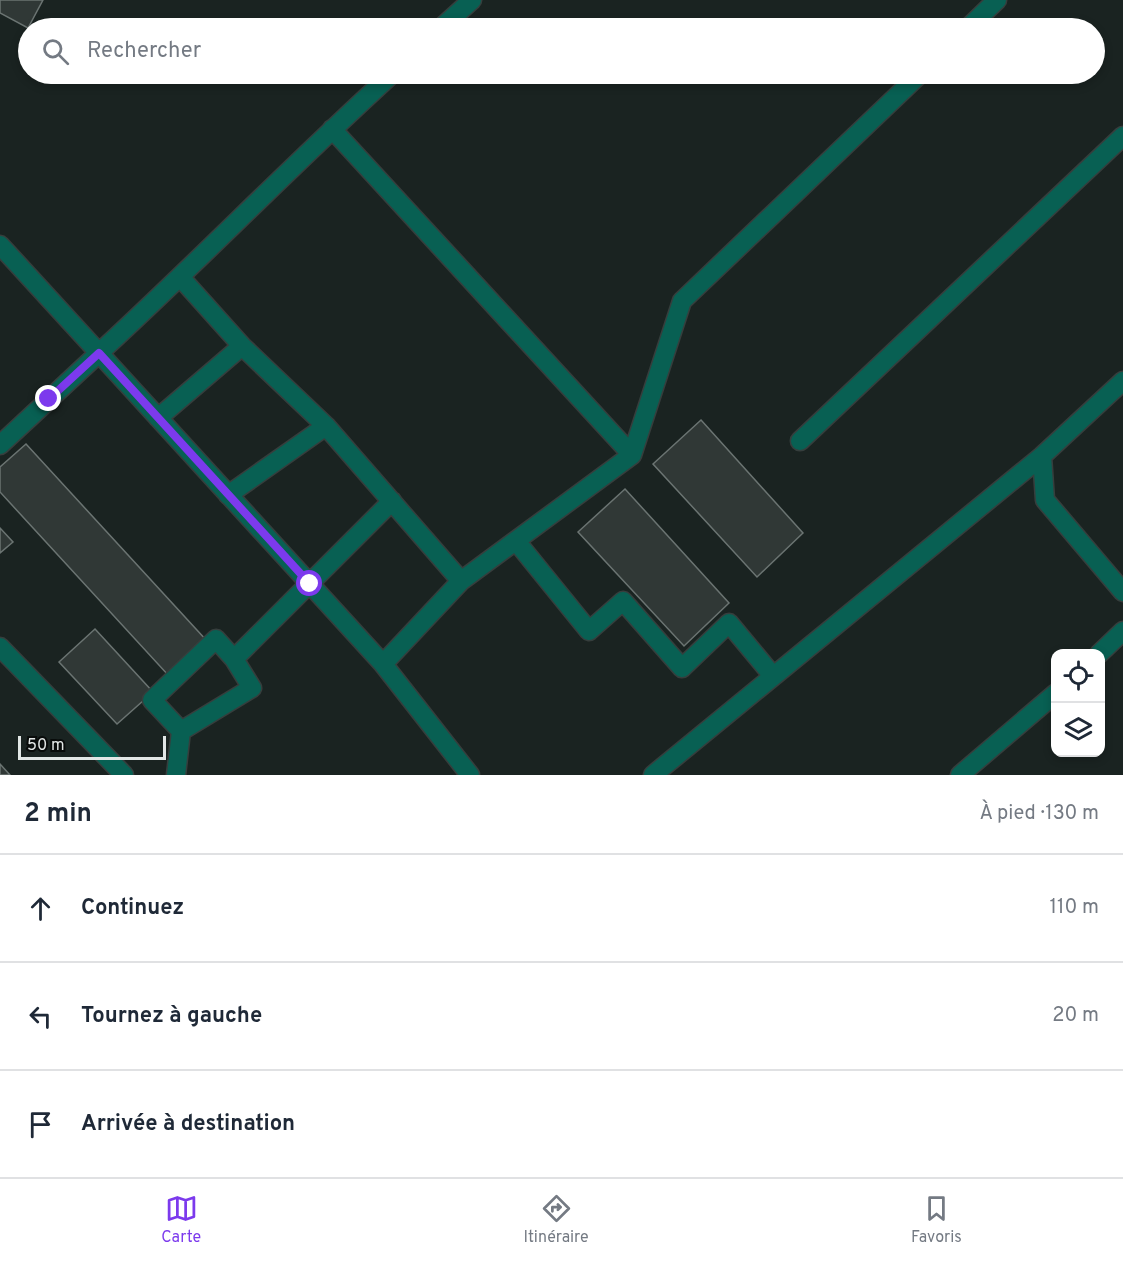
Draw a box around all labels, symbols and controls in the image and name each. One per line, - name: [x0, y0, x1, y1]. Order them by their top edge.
- search box: [18, 18, 1105, 84]
- icon: search: [39, 35, 72, 68]
- text: Rechercher: [87, 38, 201, 65]
- route end: [35, 385, 61, 411]
- route start: [296, 570, 322, 596]
- map controls: [1051, 649, 1105, 757]
- button: locate: [1051, 649, 1105, 703]
- button: layers: [1051, 703, 1105, 757]
- scale bar: [18, 733, 166, 760]
- text: 50 m: [27, 736, 65, 756]
- text: 2 min: [24, 798, 92, 831]
- text: À pied · 130 m: [980, 801, 1099, 827]
- icon: ahead: [24, 892, 57, 925]
- text: Continuez: [81, 895, 184, 922]
- text: 110 m: [1050, 895, 1099, 921]
- icon: left: [24, 1000, 57, 1033]
- text: Tournez à gauche: [81, 1003, 262, 1030]
- text: 20 m: [1052, 1003, 1099, 1029]
- icon: arrive: [24, 1108, 57, 1141]
- text: Arrivée à destination: [81, 1111, 295, 1138]
- tab: Carte: [161, 1192, 201, 1248]
- tab: Itinéraire: [524, 1192, 589, 1248]
- tab: Favoris: [911, 1192, 962, 1248]

